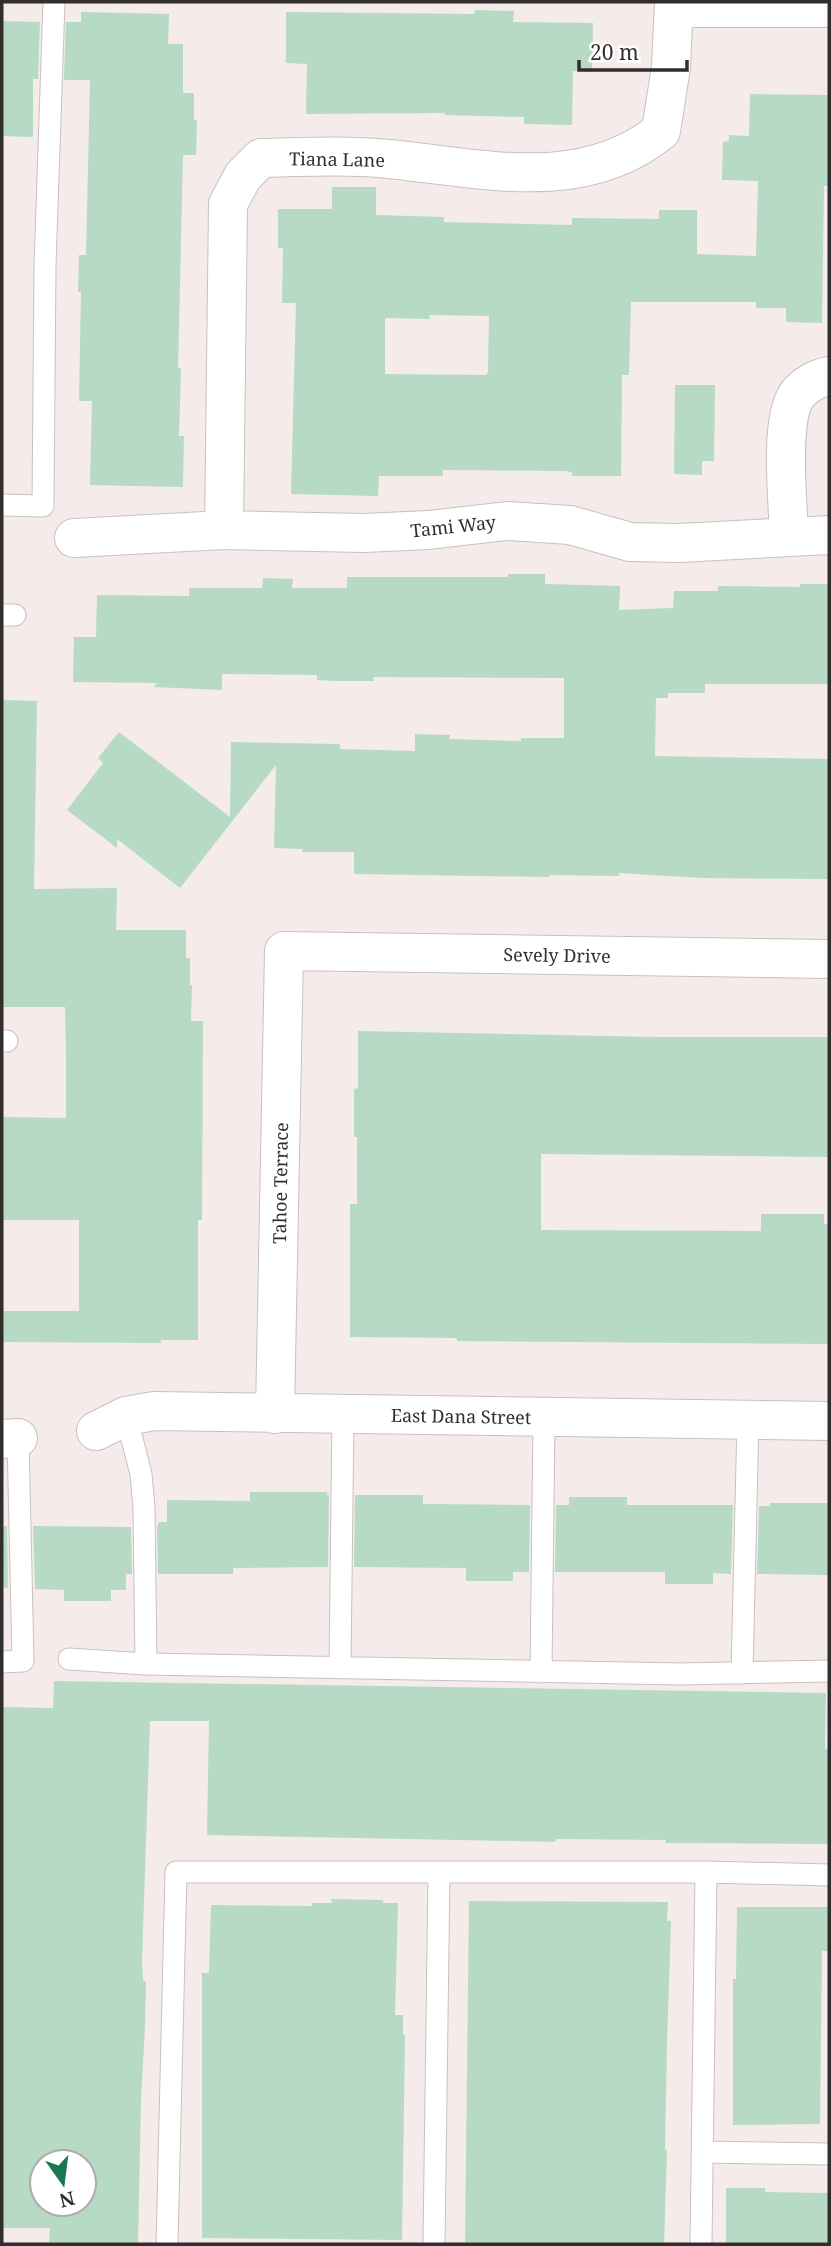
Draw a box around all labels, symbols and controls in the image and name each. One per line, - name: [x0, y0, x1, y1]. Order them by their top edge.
- scale bar: [579, 28, 688, 72]
- text: 20 m: [590, 38, 639, 66]
- street label: Tiana Lane: [289, 146, 385, 172]
- street label: Tami Way: [409, 510, 498, 542]
- street label: Sevely Drive: [503, 942, 611, 968]
- street label: Tahoe Terrace: [267, 1122, 293, 1244]
- street label: East Dana Street: [391, 1403, 531, 1429]
- north arrow: [28, 2148, 98, 2218]
- text: N: [57, 2185, 78, 2214]

